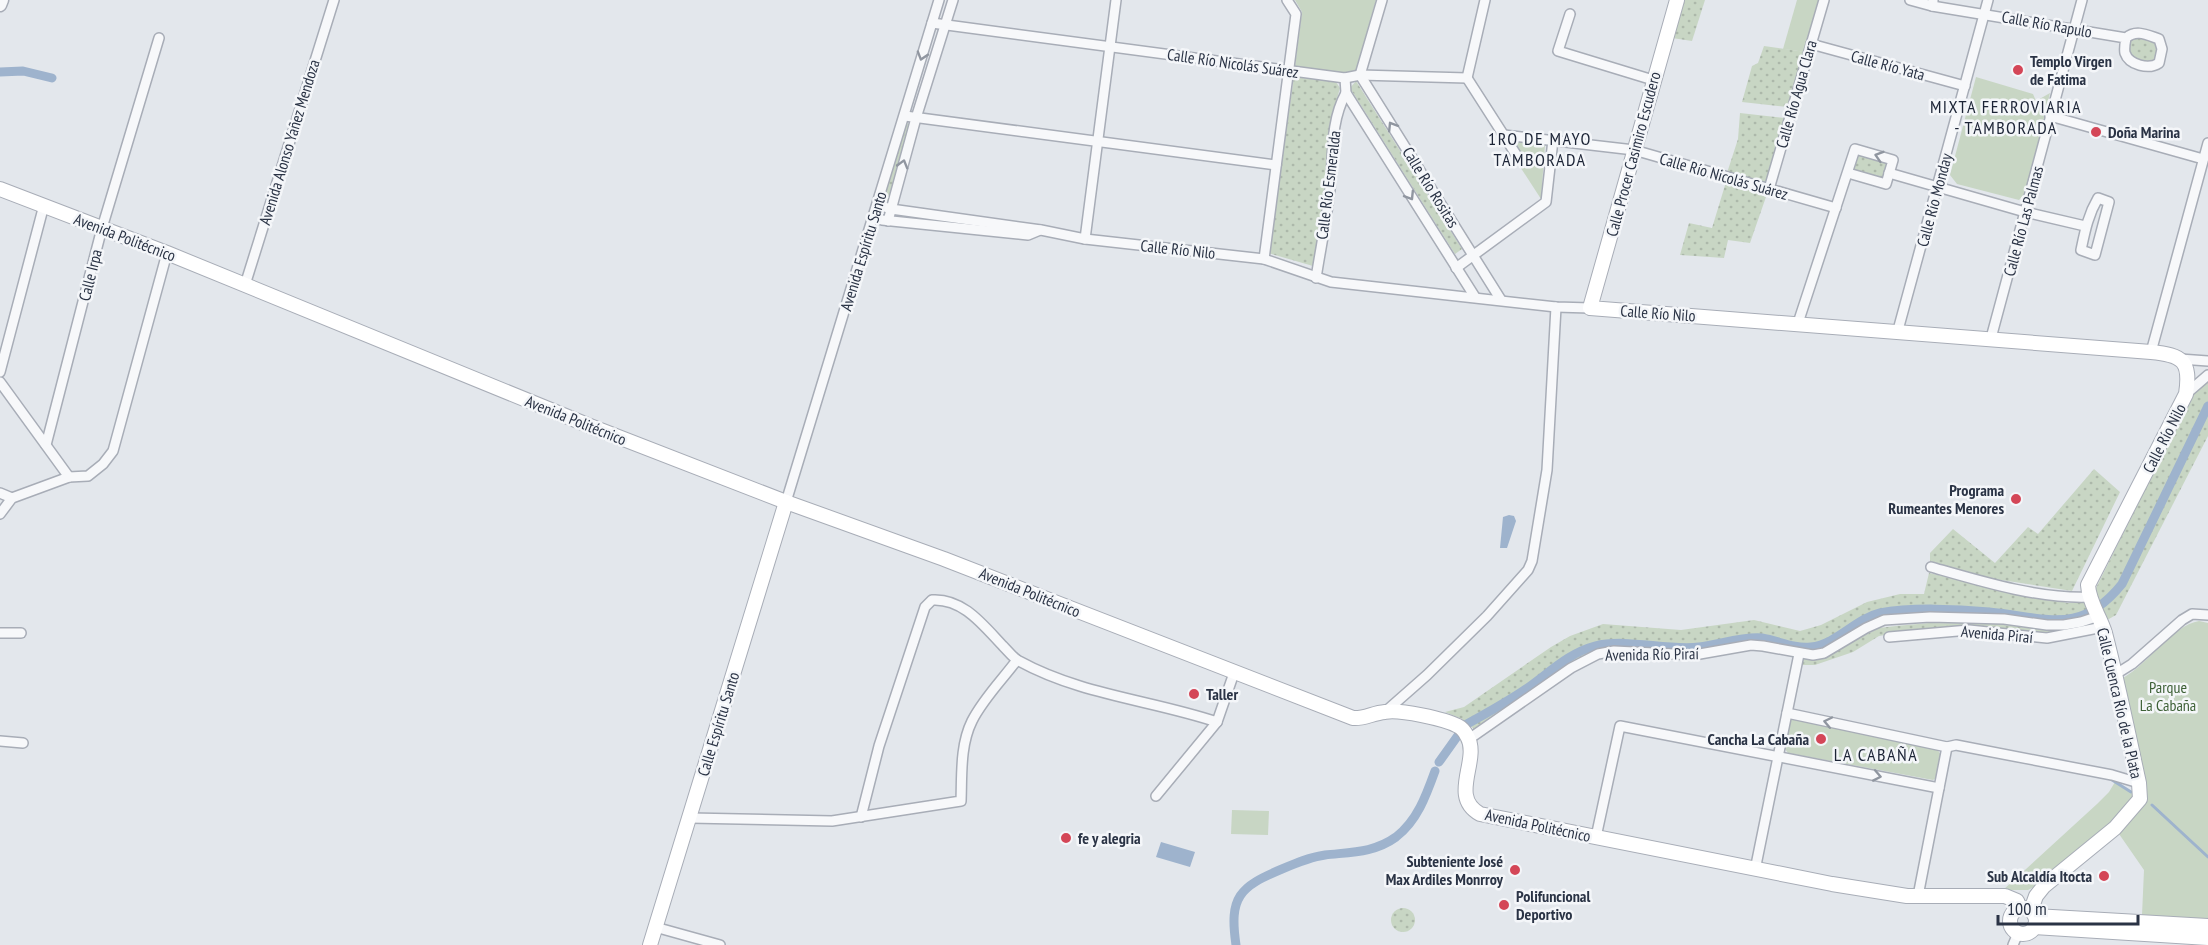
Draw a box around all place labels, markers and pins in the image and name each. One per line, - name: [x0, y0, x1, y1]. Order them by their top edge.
- place label: Templo Virgen de Fatima: [2030, 51, 2112, 89]
- marker: Templo Virgen de Fatima: [2011, 63, 2025, 77]
- place label: Doña Marina: [2108, 122, 2180, 142]
- marker: Doña Marina: [2089, 125, 2103, 139]
- place label: Programa Rumeantes Menores: [1888, 480, 2004, 518]
- marker: Programa Rumeantes Menores: [2009, 492, 2023, 506]
- place label: Taller: [1206, 684, 1238, 704]
- marker: Taller: [1187, 687, 1201, 701]
- place label: Cancha La Cabaña: [1708, 729, 1809, 749]
- marker: Cancha La Cabaña: [1814, 732, 1828, 746]
- place label: fe y alegria: [1078, 828, 1141, 848]
- marker: fe y alegria: [1059, 831, 1073, 845]
- place label: Subteniente José Max Ardiles Monrroy: [1386, 851, 1504, 889]
- marker: Subteniente José Max Ardiles Monrroy: [1508, 863, 1522, 877]
- place label: Sub Alcaldía Itocta: [1987, 866, 2092, 886]
- marker: Sub Alcaldía Itocta: [2097, 869, 2111, 883]
- place label: Polifuncional Deportivo: [1516, 886, 1590, 924]
- marker: Polifuncional Deportivo: [1497, 898, 1511, 912]

